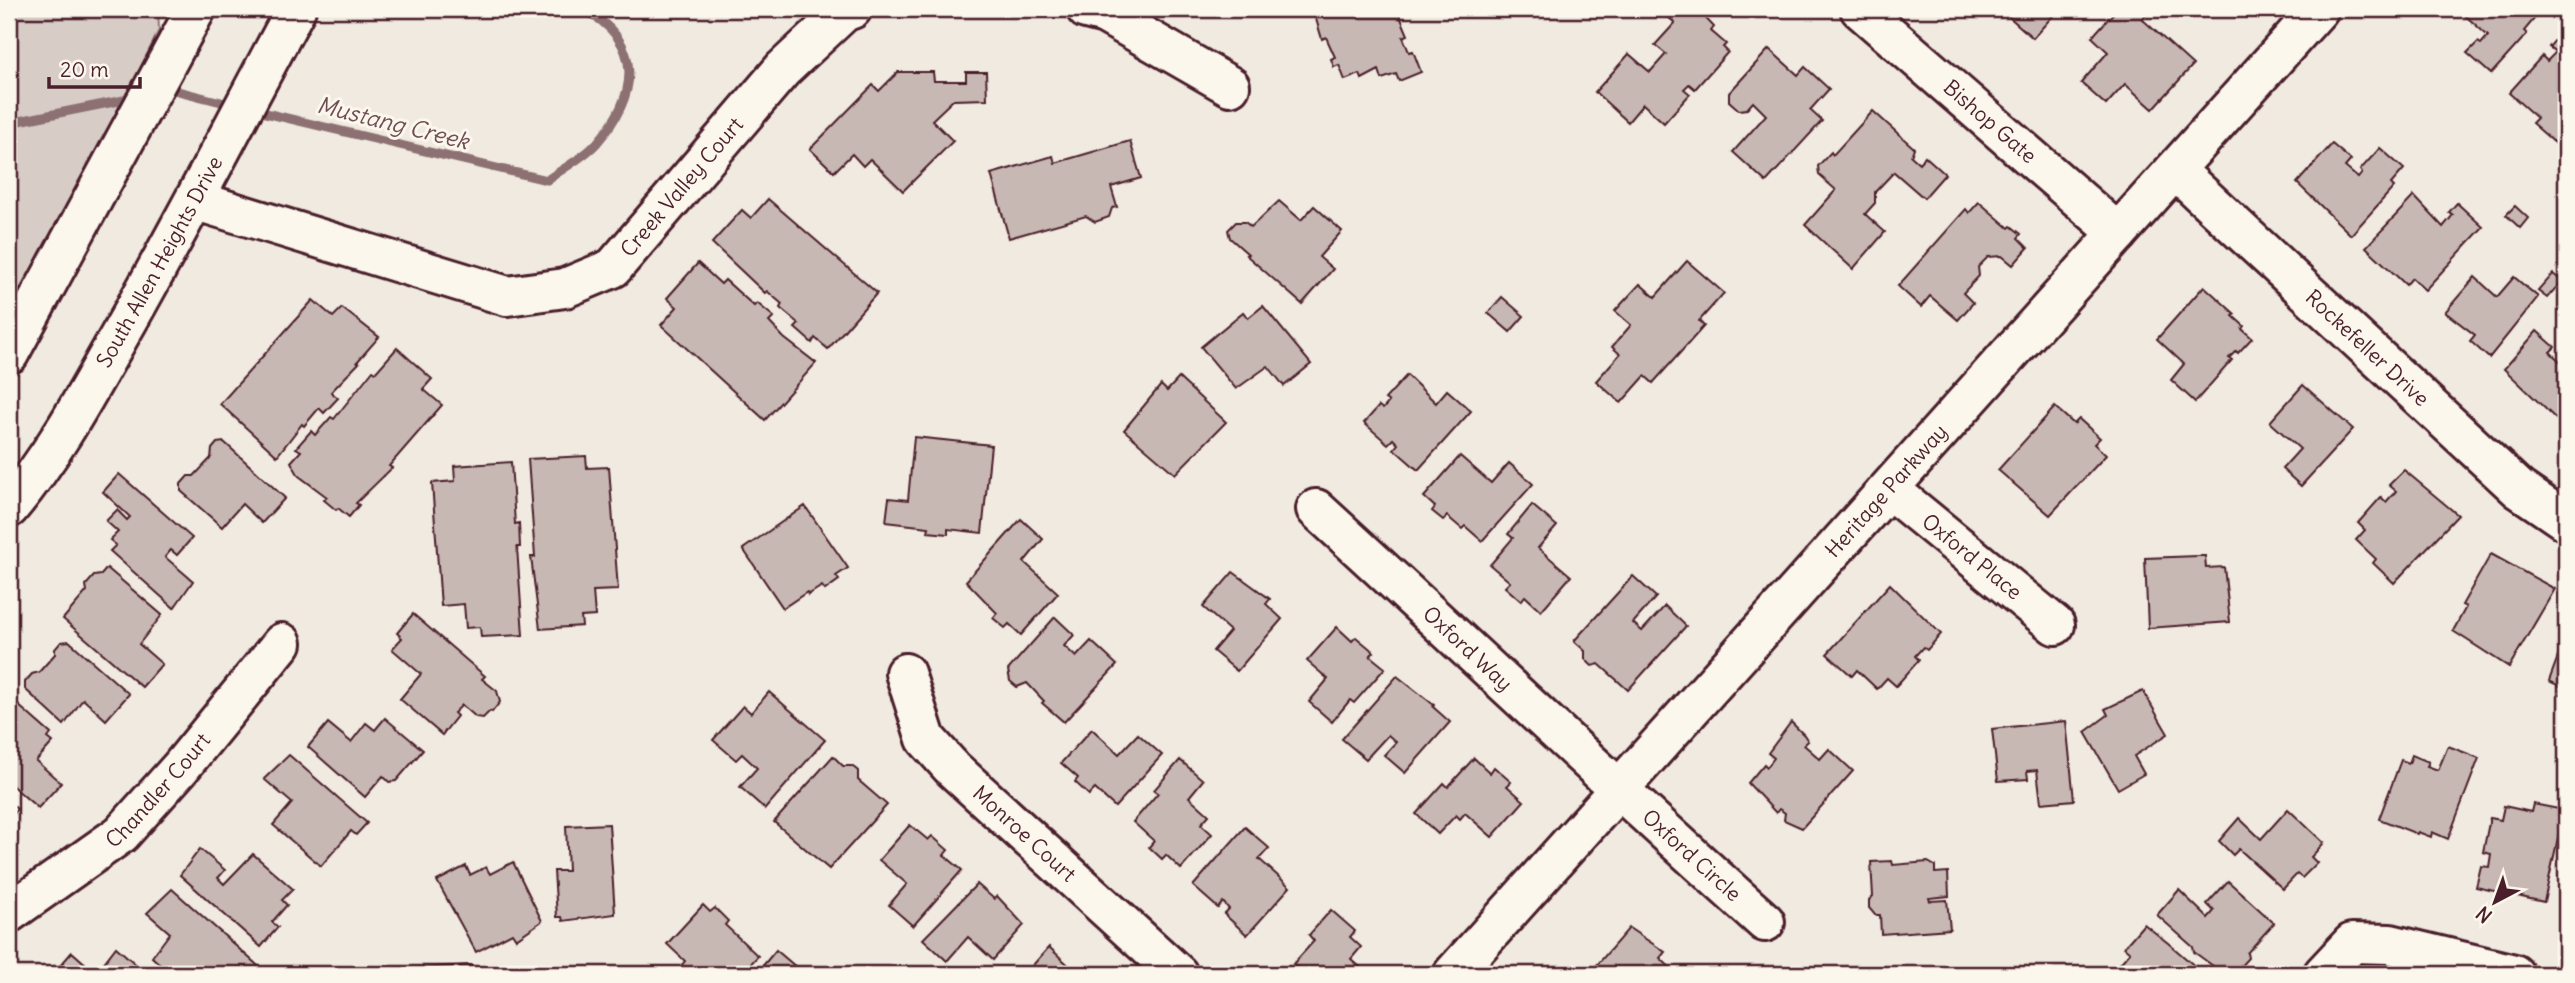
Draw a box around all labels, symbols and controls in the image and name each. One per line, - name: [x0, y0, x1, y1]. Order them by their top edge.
- scale bar: [49, 46, 140, 90]
- text: 20 m: [60, 56, 109, 83]
- street label: Bishop Gate: [1938, 74, 2042, 169]
- water label: Mustang Creek: [314, 90, 473, 156]
- street label: Creek Valley Court: [614, 111, 749, 262]
- street label: South Allen Heights Drive: [90, 151, 228, 372]
- street label: Rockefeller Drive: [2300, 284, 2435, 412]
- street label: Heritage Parkway: [1819, 418, 1953, 563]
- street label: Oxford Place: [1916, 507, 2028, 605]
- street label: Oxford Way: [1417, 600, 1518, 697]
- street label: Chandler Court: [100, 727, 216, 854]
- street label: Monroe Court: [967, 780, 1082, 888]
- street label: Oxford Circle: [1637, 803, 1747, 907]
- north arrow: [2460, 867, 2530, 937]
- text: N: [2471, 901, 2497, 928]

